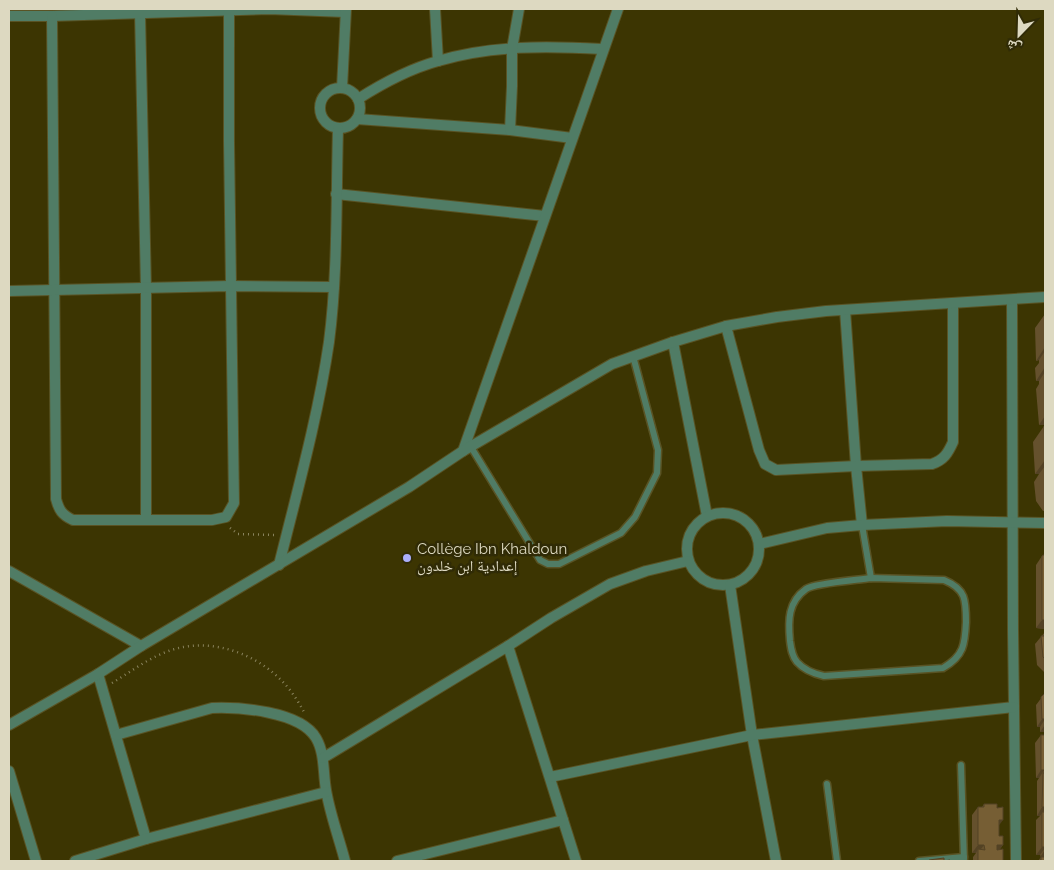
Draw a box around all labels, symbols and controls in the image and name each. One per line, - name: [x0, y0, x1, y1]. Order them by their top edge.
- north arrow: [994, 10, 1044, 60]
- text: ش: [1004, 36, 1024, 57]
- place label: Collège Ibn Khaldoun إعدادية ابن خلدون: [417, 540, 567, 576]
- marker: Collège Ibn Khaldoun إعدادية ابن خلدون: [401, 552, 413, 564]

